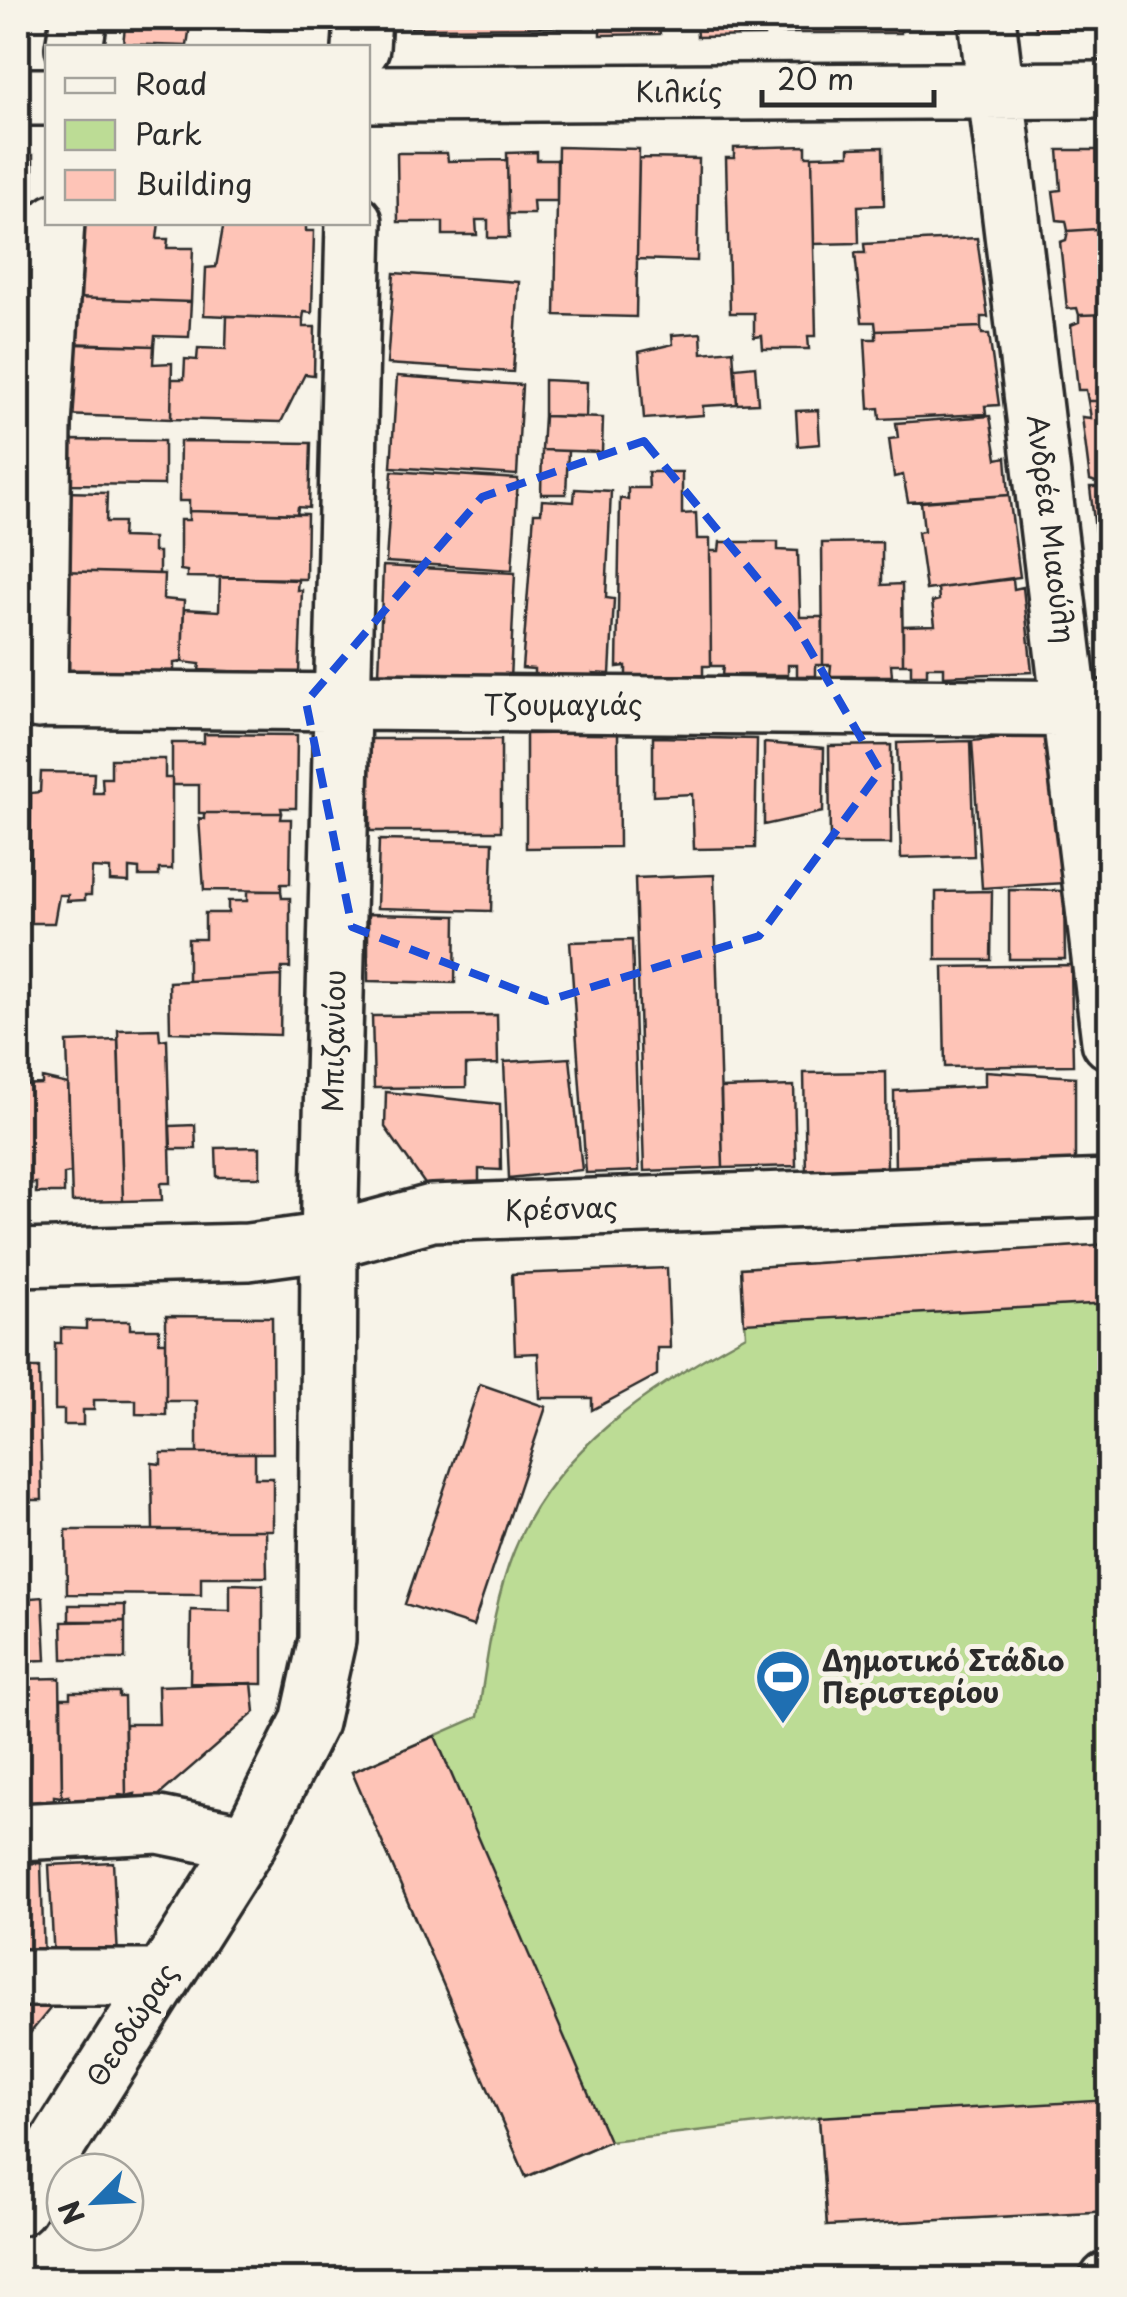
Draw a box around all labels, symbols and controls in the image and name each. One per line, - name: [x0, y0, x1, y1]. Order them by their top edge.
- legend: [45, 45, 370, 225]
- scale bar: [762, 45, 934, 107]
- text: 20 m: [777, 55, 854, 100]
- text: Road: [135, 60, 208, 105]
- street label: Κιλκίς: [636, 69, 722, 112]
- text: Park: [135, 110, 202, 155]
- text: Building: [135, 160, 252, 205]
- street label: Ανδρέα Μιαούλη: [1017, 412, 1088, 646]
- street label: Τζουμαγιάς: [484, 682, 642, 725]
- street label: Μπιζανίου: [310, 969, 355, 1113]
- street label: Κρέσνας: [503, 1184, 618, 1231]
- place label: Δημοτικό Στάδιο Περιστερίου: [822, 1638, 1064, 1713]
- sports icon: Δημοτικό Στάδιο Περιστερίου: [753, 1647, 813, 1726]
- street label: Θεοδώρας: [75, 1954, 187, 2095]
- north arrow: [45, 2152, 145, 2252]
- text: N: [47, 2194, 95, 2232]

